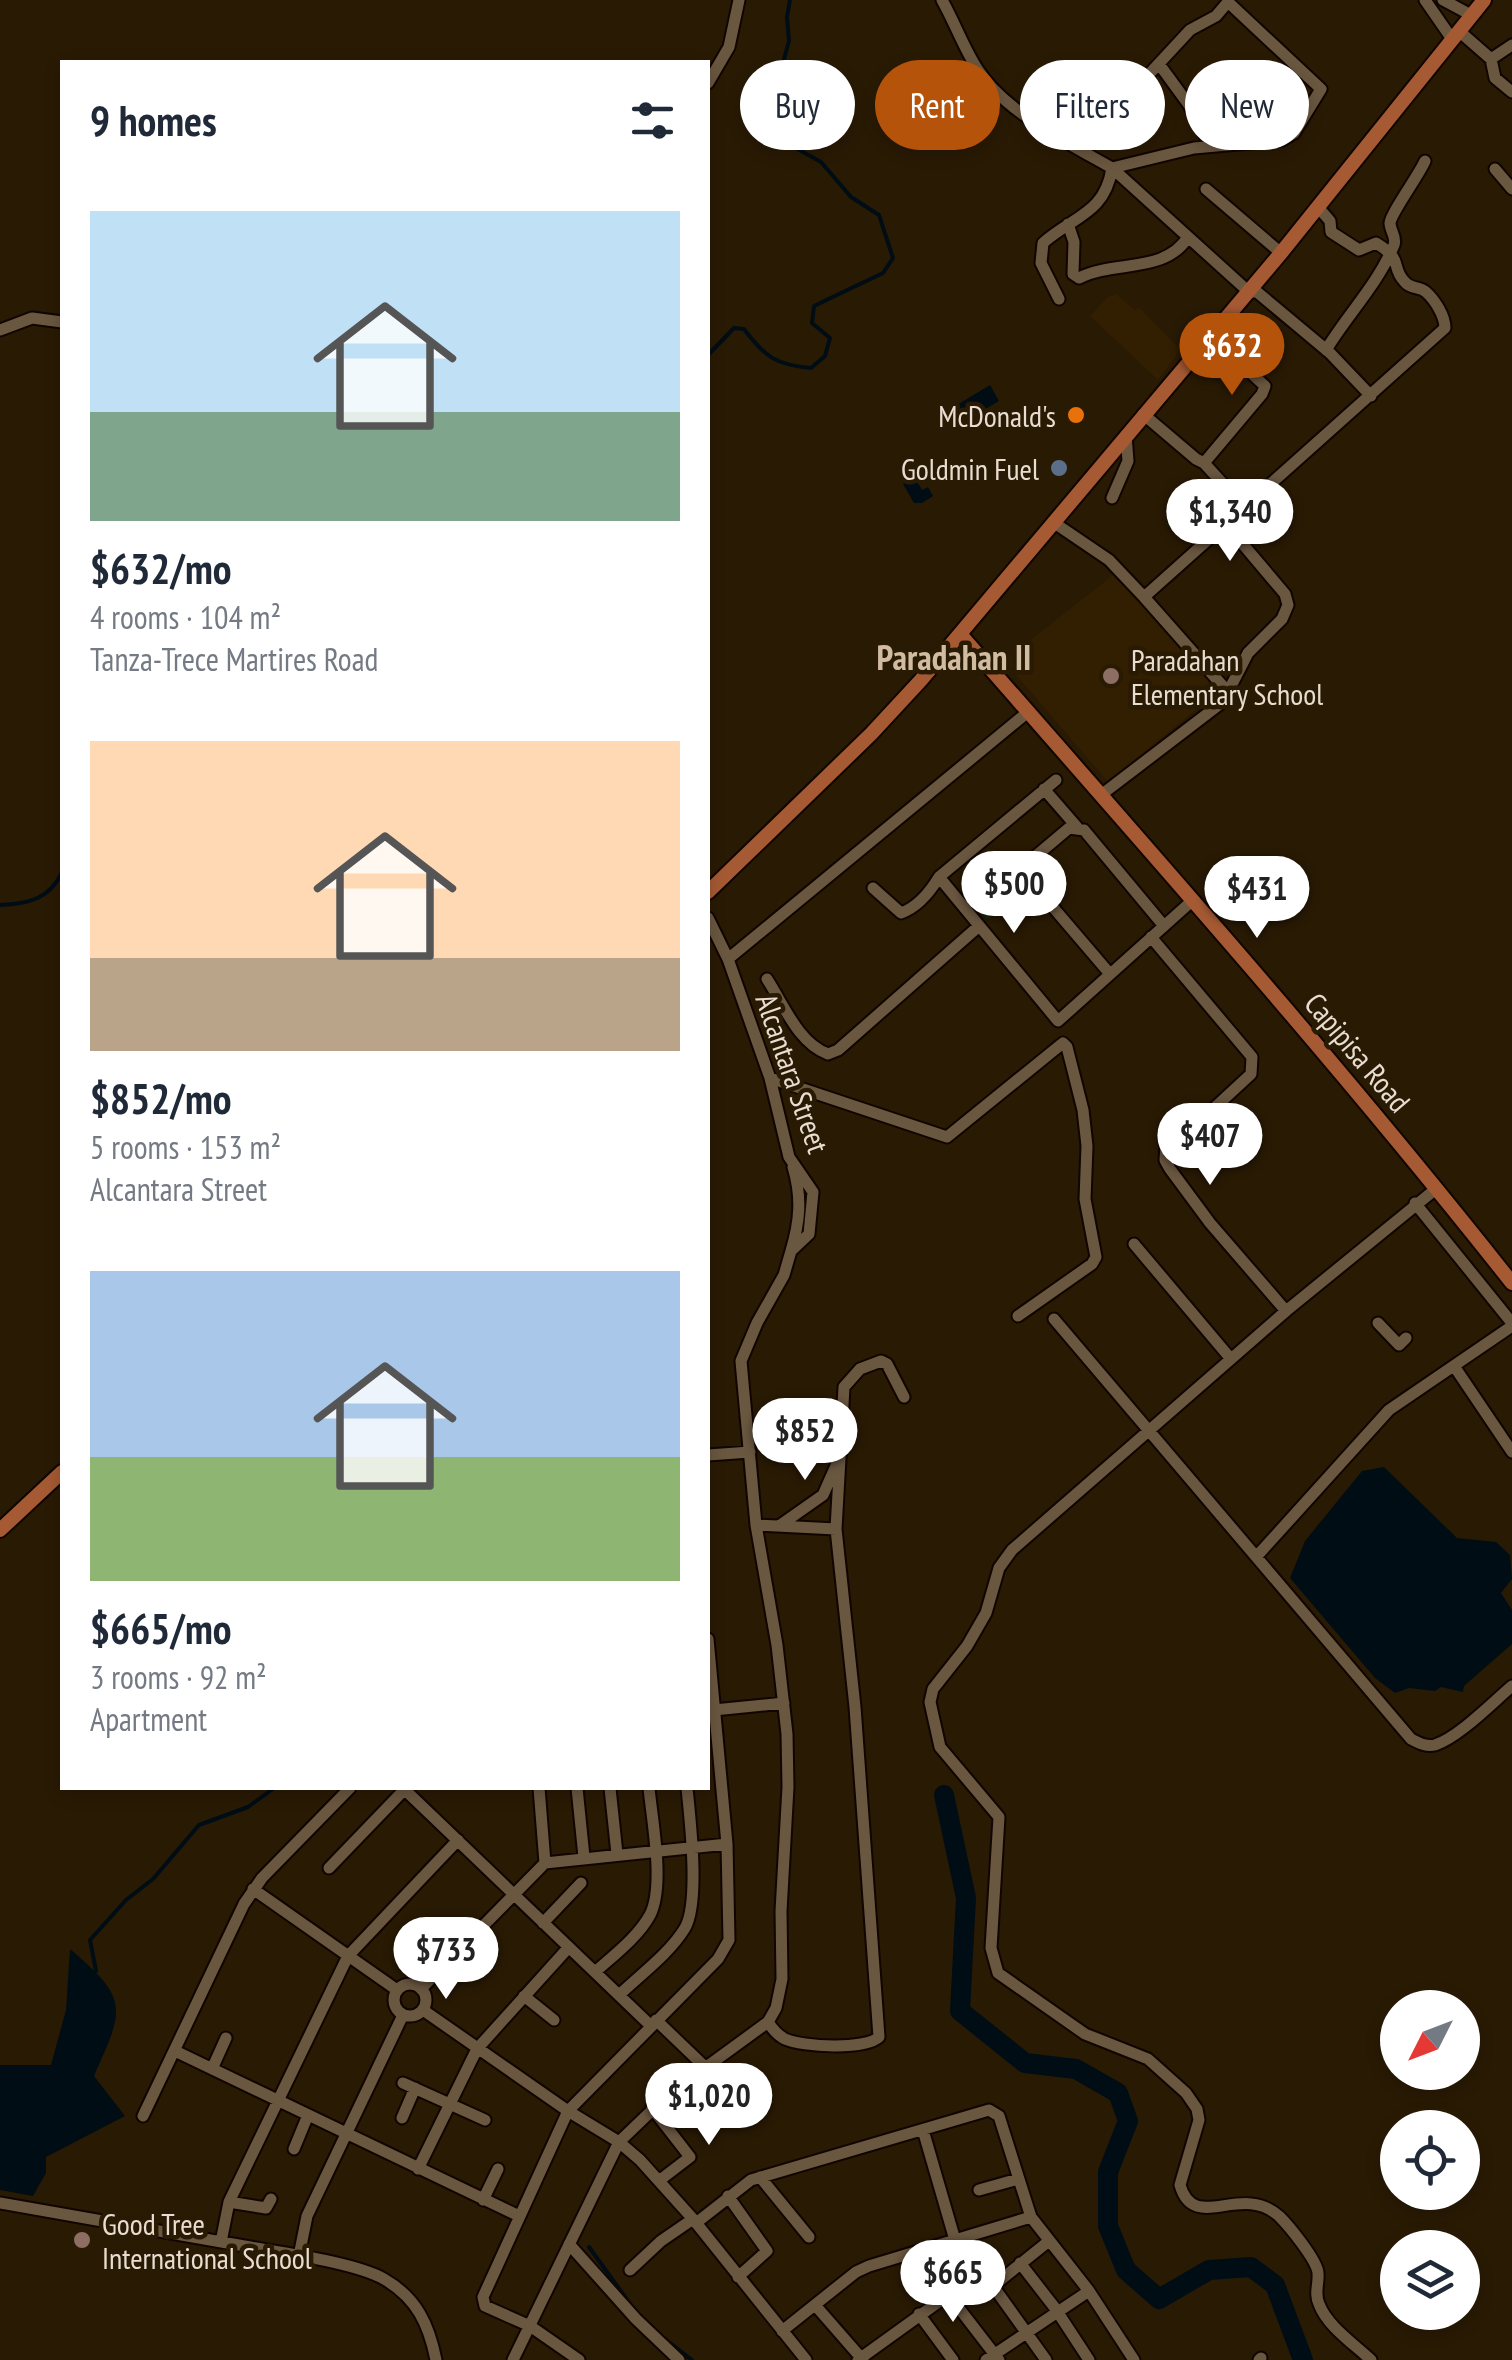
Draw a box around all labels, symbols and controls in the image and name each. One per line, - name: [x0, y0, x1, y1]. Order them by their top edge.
- chip: Buy: [740, 60, 855, 150]
- chip: Rent: [875, 60, 1000, 150]
- chip: Filters: [1020, 60, 1165, 150]
- chip: New: [1185, 60, 1309, 150]
- text: 9 homes: [90, 93, 217, 148]
- icon: filters: [625, 93, 680, 148]
- icon: home: [295, 276, 475, 456]
- pin: $632: [1173, 313, 1291, 398]
- text: $632: [1201, 324, 1263, 366]
- place label: McDonald's: [938, 396, 1056, 435]
- marker: McDonald's: [1065, 404, 1087, 426]
- place label: Goldmin Fuel: [901, 449, 1039, 488]
- marker: Goldmin Fuel: [1048, 457, 1070, 479]
- pin: $1,340: [1149, 479, 1311, 564]
- text: $1,340: [1188, 490, 1272, 532]
- text: $632/mo: [90, 541, 232, 596]
- text: 4 rooms · 104 m²: [90, 596, 281, 638]
- district label: Paradahan II: [877, 634, 1031, 680]
- text: Tanza-Trece Martires Road: [90, 638, 378, 680]
- place label: Paradahan Elementary School: [1131, 640, 1323, 713]
- marker: Paradahan Elementary School: [1100, 665, 1122, 687]
- icon: home: [295, 806, 475, 986]
- pin: $500: [955, 851, 1073, 936]
- pin: $431: [1198, 856, 1316, 941]
- text: $500: [983, 862, 1045, 904]
- text: $431: [1226, 867, 1288, 909]
- street label: Capipisa Road: [1297, 984, 1419, 1120]
- street label: Alcantara Street: [748, 988, 839, 1159]
- text: $852/mo: [90, 1071, 232, 1126]
- pin: $407: [1151, 1103, 1269, 1188]
- text: $407: [1179, 1114, 1241, 1156]
- text: 5 rooms · 153 m²: [90, 1126, 281, 1168]
- text: Alcantara Street: [90, 1168, 267, 1210]
- icon: home: [295, 1336, 475, 1516]
- pin: $852: [746, 1398, 864, 1483]
- text: $852: [774, 1409, 836, 1451]
- text: $665/mo: [90, 1601, 232, 1656]
- text: 3 rooms · 92 m²: [90, 1656, 267, 1698]
- text: Apartment: [90, 1698, 207, 1740]
- pin: $733: [387, 1917, 505, 2002]
- text: $733: [415, 1928, 477, 1970]
- north arrow: [1380, 1990, 1480, 2090]
- map controls: [1380, 1990, 1480, 2330]
- pin: $1,020: [628, 2063, 790, 2148]
- text: $1,020: [667, 2074, 751, 2116]
- button: locate: [1380, 2110, 1480, 2210]
- place label: Good Tree International School: [102, 2204, 312, 2277]
- marker: Good Tree International School: [71, 2229, 93, 2251]
- button: layers: [1380, 2230, 1480, 2330]
- pin: $665: [894, 2240, 1012, 2325]
- text: $665: [922, 2251, 984, 2293]

